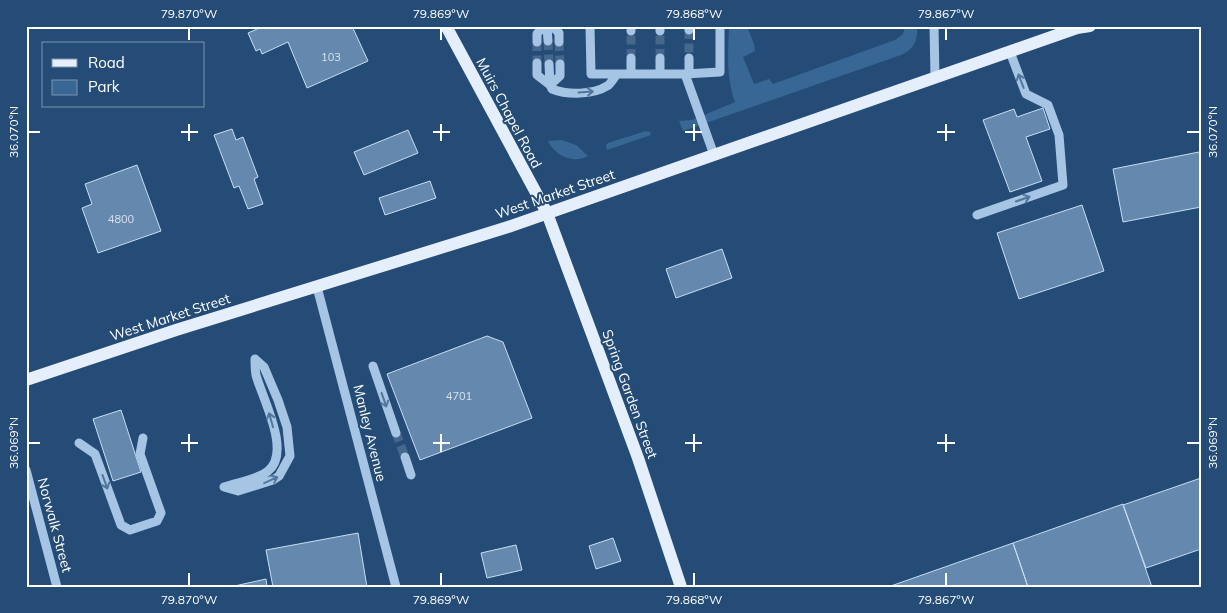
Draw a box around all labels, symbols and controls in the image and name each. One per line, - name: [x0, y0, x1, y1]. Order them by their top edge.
- text: 79.870°W: [161, 6, 217, 21]
- text: 79.869°W: [413, 6, 469, 21]
- text: 79.868°W: [666, 6, 722, 21]
- text: 79.867°W: [918, 6, 974, 21]
- legend: [42, 42, 205, 108]
- house number: 103: [321, 50, 341, 64]
- text: Road: [88, 53, 125, 72]
- street label: Muirs Chapel Road: [472, 55, 546, 171]
- one-way arrow: [1016, 74, 1025, 89]
- text: Park: [88, 77, 120, 96]
- one-way arrow: [577, 87, 593, 96]
- text: 36.070°N: [6, 106, 21, 158]
- text: 36.070°N: [1205, 106, 1220, 158]
- street label: West Market Street: [493, 165, 617, 223]
- one-way arrow: [1015, 194, 1030, 203]
- house number: 4800: [108, 212, 135, 226]
- street label: West Market Street: [108, 289, 232, 345]
- street label: Spring Garden Street: [598, 327, 662, 461]
- street label: Manley Avenue: [349, 383, 391, 483]
- house number: 4701: [446, 389, 472, 403]
- one-way arrow: [380, 391, 390, 407]
- one-way arrow: [266, 413, 276, 429]
- text: 36.069°N: [6, 417, 21, 469]
- text: 36.069°N: [1205, 417, 1220, 469]
- one-way arrow: [101, 474, 110, 489]
- one-way arrow: [263, 475, 278, 484]
- street label: Norwalk Street: [34, 476, 76, 574]
- text: 79.870°W: [161, 592, 217, 607]
- text: 79.869°W: [413, 592, 469, 607]
- text: 79.868°W: [666, 592, 722, 607]
- text: 79.867°W: [918, 592, 974, 607]

